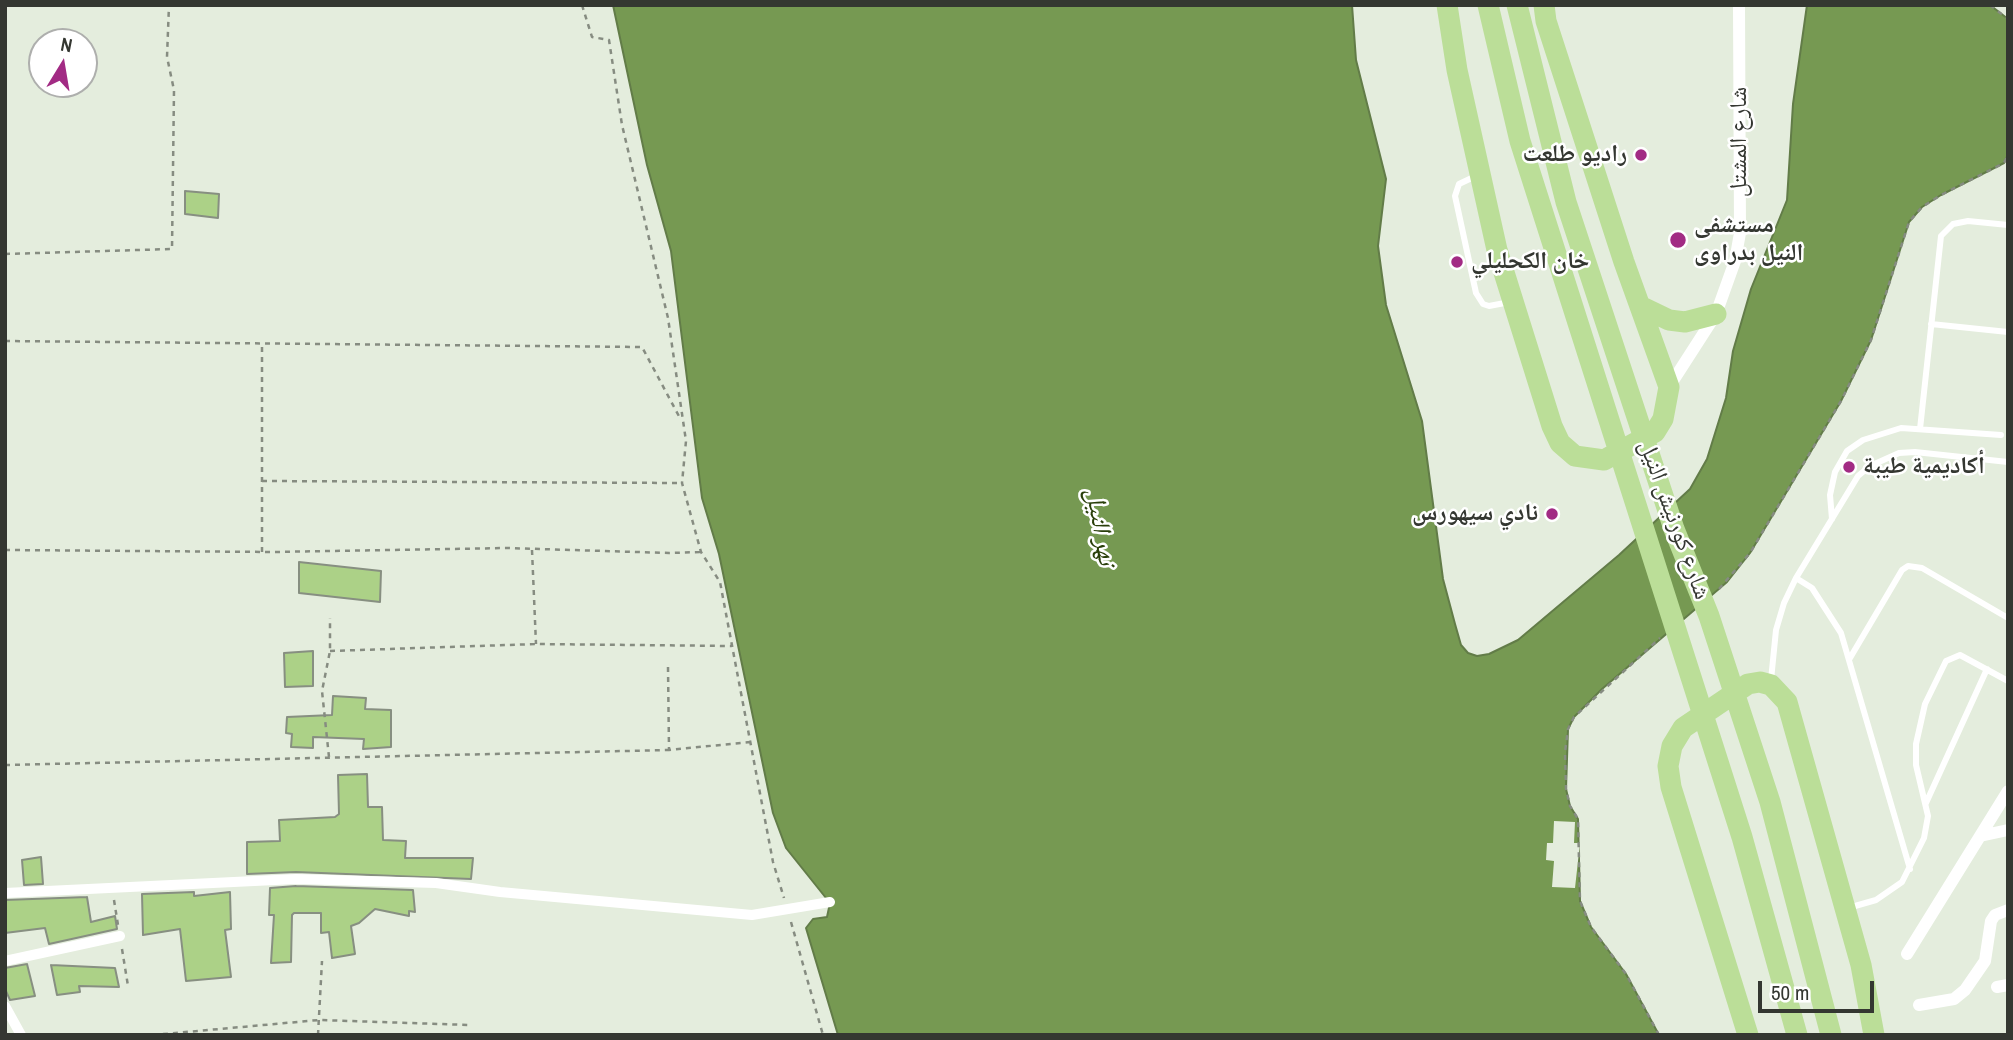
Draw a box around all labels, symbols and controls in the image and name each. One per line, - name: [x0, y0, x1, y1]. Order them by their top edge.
- north arrow: [28, 28, 98, 98]
- text: N: [59, 31, 75, 58]
- street label: شارع المشتل: [1726, 87, 1754, 197]
- place label: راديو طلعت: [1522, 141, 1627, 169]
- marker: راديو طلعت: [1633, 147, 1649, 163]
- place label: مستشفى النيل بدراوى: [1694, 212, 1803, 268]
- marker: مستشفى النيل بدراوى: [1668, 230, 1688, 250]
- place label: خان الكحليلي: [1471, 248, 1589, 276]
- marker: خان الكحليلي: [1449, 254, 1465, 270]
- street label: شارع كورنيش النيل: [1632, 436, 1716, 604]
- place label: أكاديمية طيبة: [1863, 453, 1985, 481]
- marker: أكاديمية طيبة: [1841, 459, 1857, 475]
- water label: نهر النيل: [1078, 486, 1122, 568]
- place label: نادي سيهورس: [1412, 500, 1538, 528]
- marker: نادي سيهورس: [1544, 506, 1560, 522]
- scale bar: [1761, 967, 1876, 1011]
- text: 50 m: [1771, 978, 1809, 1007]

